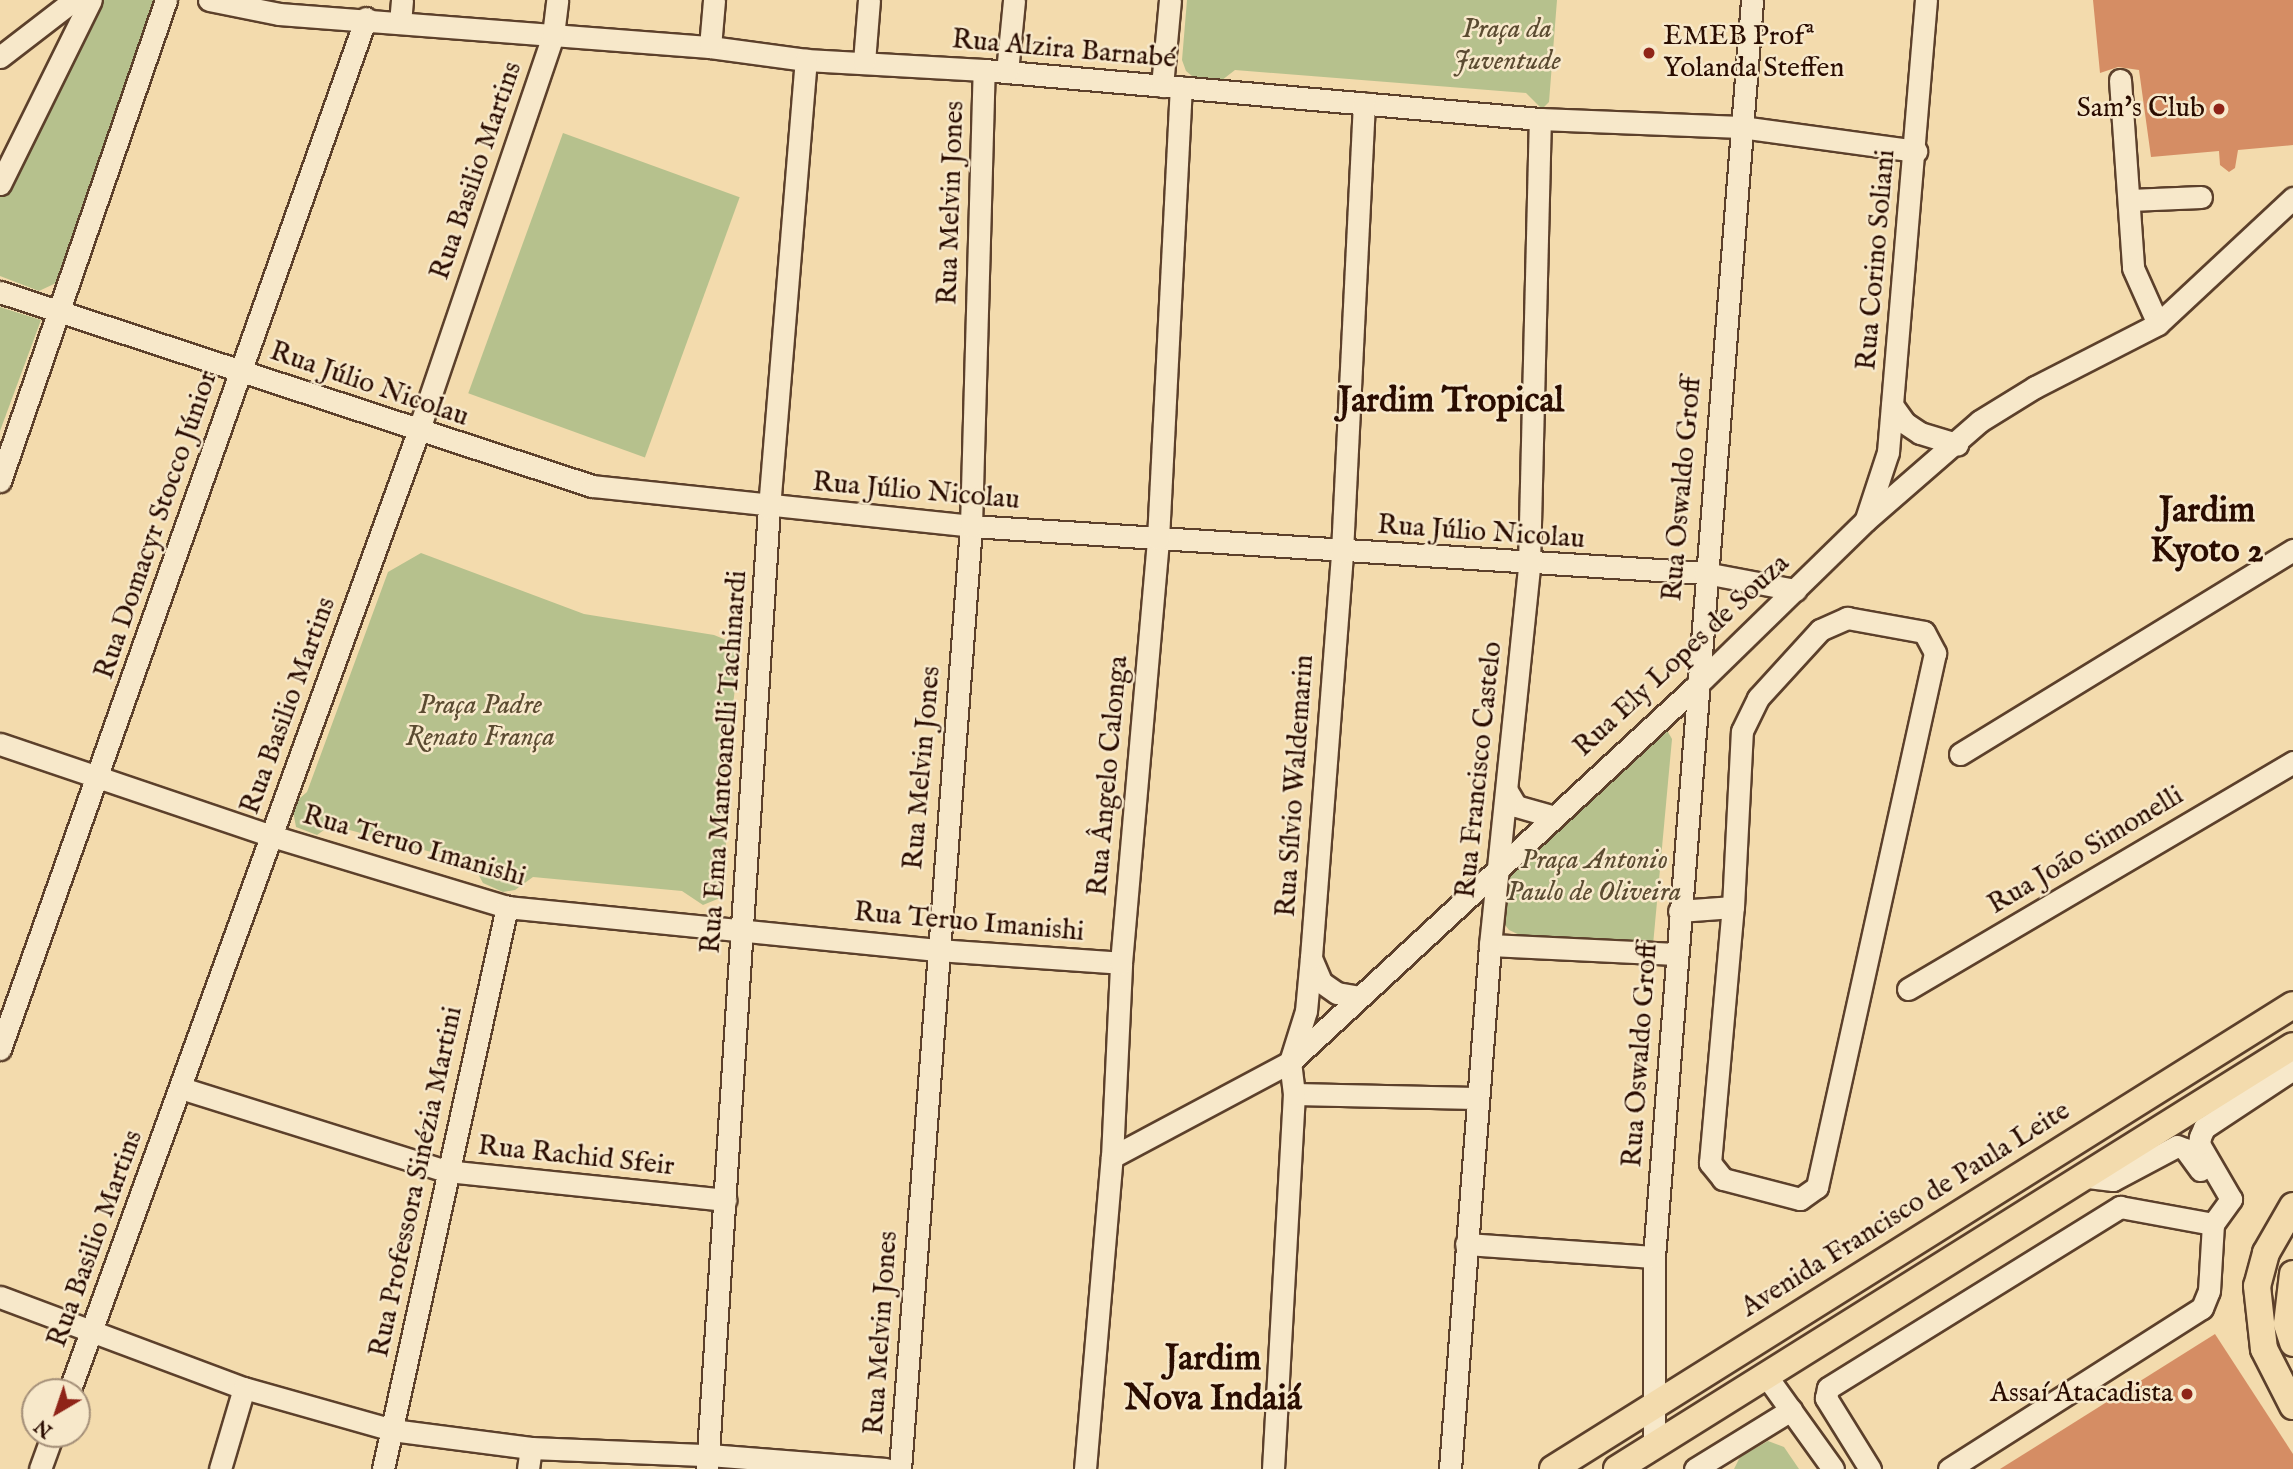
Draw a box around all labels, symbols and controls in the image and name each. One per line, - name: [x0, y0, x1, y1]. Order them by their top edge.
- park label: Praça da Juventude: [1453, 13, 1561, 79]
- place label: EMEB Profª Yolanda Steffen: [1663, 20, 1844, 86]
- street label: Rua Alzira Barnabé: [950, 23, 1178, 77]
- marker: EMEB Profª Yolanda Steffen: [1641, 45, 1657, 61]
- street label: Rua Basilio Martins: [424, 57, 530, 285]
- place label: Sam's Club: [2076, 92, 2205, 126]
- street label: Rua Melvin Jones: [932, 100, 972, 306]
- marker: Sam's Club: [2211, 101, 2227, 117]
- street label: Rua Corino Soliani: [1851, 148, 1903, 372]
- street label: Rua Júlio Nicolau: [265, 335, 473, 435]
- street label: Rua Domacyr Stocco Júnior: [88, 366, 226, 684]
- street label: Rua Oswaldo Groff: [1656, 375, 1710, 603]
- district label: Jardim Tropical: [1338, 381, 1564, 423]
- street label: Rua Júlio Nicolau: [811, 466, 1021, 518]
- district label: Jardim Kyoto 2: [2150, 491, 2264, 573]
- street label: Rua Júlio Nicolau: [1376, 509, 1586, 557]
- street label: Rua Ely Lopes de Souza: [1567, 547, 1797, 765]
- street label: Rua Ema Mantoanelli Tachinardi: [695, 569, 755, 955]
- street label: Rua Basilio Martins: [234, 593, 344, 819]
- street label: Rua Francisco Castelo: [1450, 640, 1510, 900]
- street label: Rua Ângelo Calonga: [1082, 654, 1136, 898]
- street label: Rua Sílvio Waldemarin: [1270, 654, 1322, 918]
- street label: Rua Melvin Jones: [897, 665, 949, 871]
- park label: Praça Padre Renato França: [405, 689, 555, 755]
- street label: Rua João Simonelli: [1982, 779, 2190, 923]
- street label: Rua Teruo Imanishi: [298, 799, 530, 895]
- park label: Praça Antonio Paulo de Oliveira: [1507, 844, 1681, 910]
- street label: Rua Teruo Imanishi: [852, 896, 1086, 950]
- street label: Rua Oswaldo Groff: [1616, 941, 1666, 1169]
- street label: Rua Professora Sinézia Martini: [363, 1003, 471, 1361]
- street label: Avenida Francisco de Paula Leite: [1735, 1095, 2077, 1325]
- street label: Rua Basilio Martins: [41, 1126, 151, 1352]
- street label: Rua Rachid Sfeir: [476, 1130, 676, 1184]
- street label: Rua Melvin Jones: [858, 1230, 906, 1436]
- district label: Jardim Nova Indaiá: [1124, 1339, 1302, 1421]
- place label: Assaí Atacadista: [1990, 1377, 2173, 1411]
- north arrow: [21, 1378, 91, 1448]
- marker: Assaí Atacadista: [2179, 1386, 2195, 1402]
- text: N: [30, 1413, 58, 1442]

